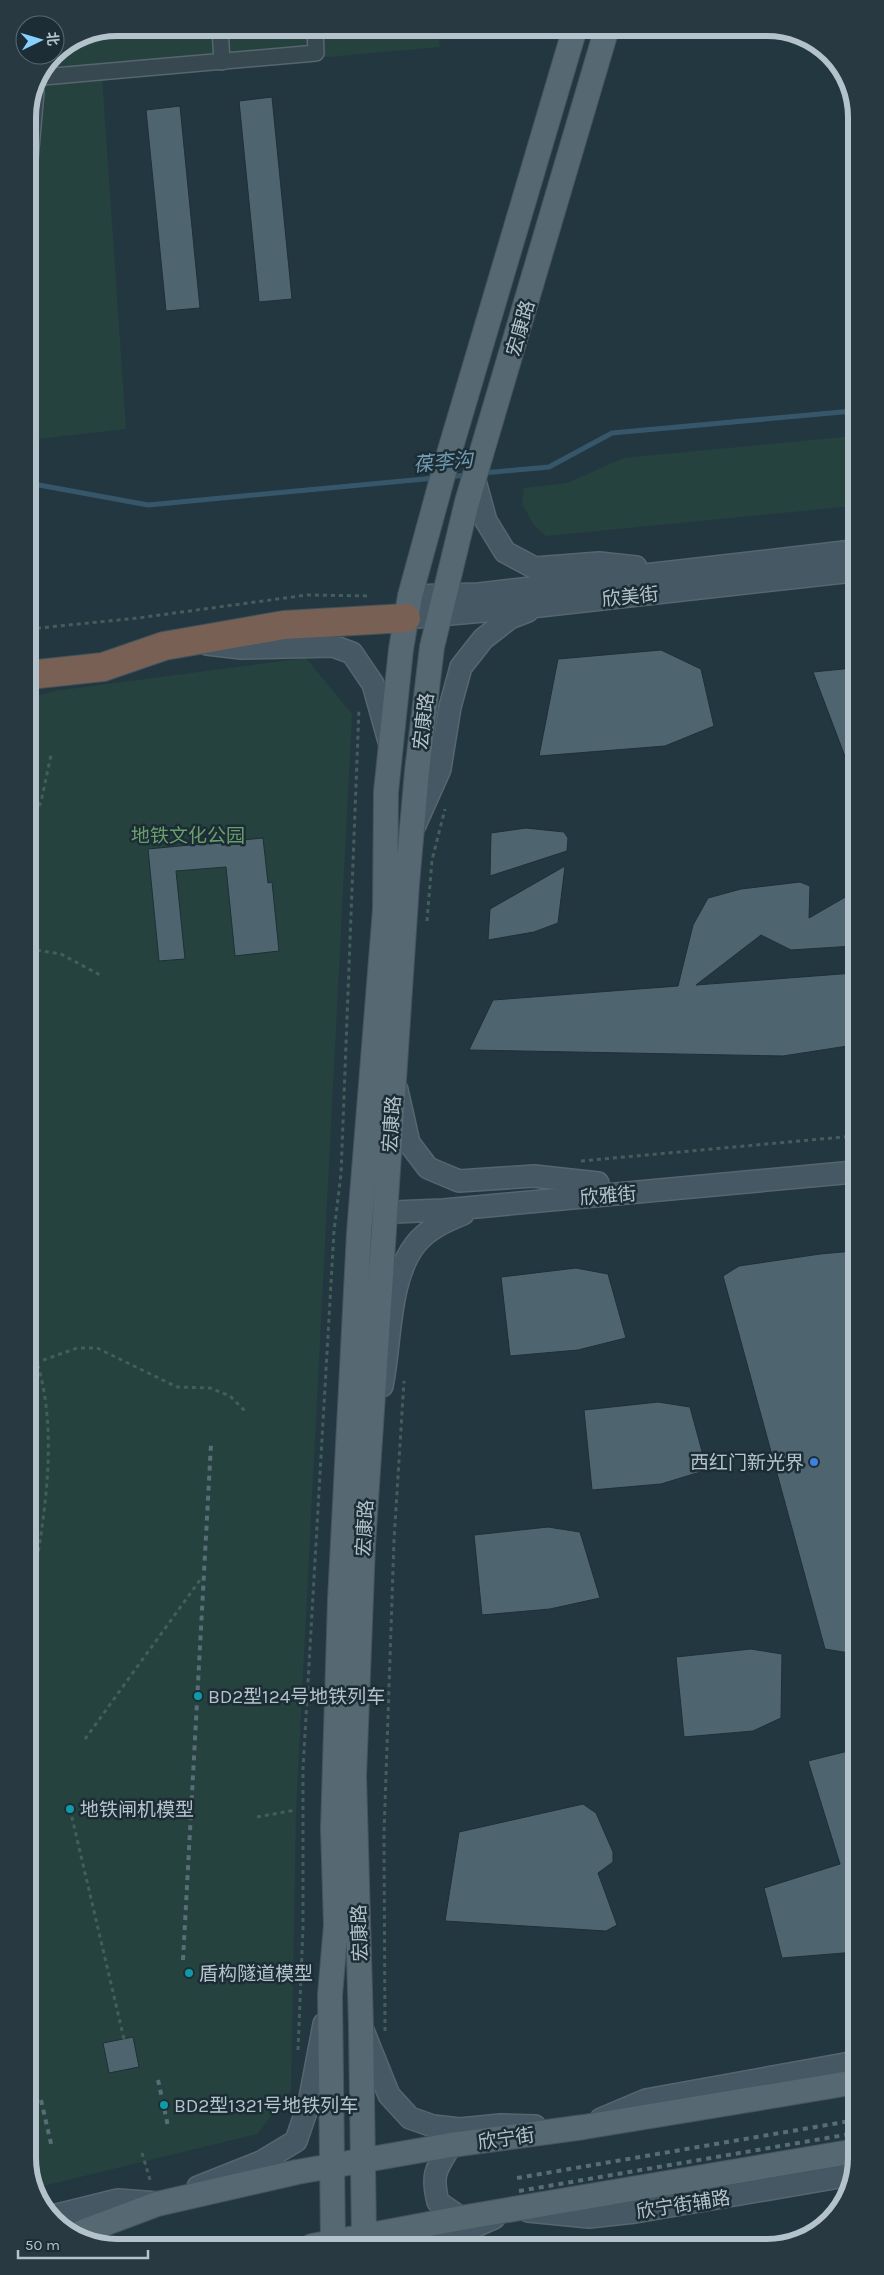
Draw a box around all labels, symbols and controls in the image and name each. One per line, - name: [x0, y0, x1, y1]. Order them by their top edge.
- north arrow: [15, 15, 65, 65]
- text: 北: [43, 31, 62, 47]
- street label: 宏康路: [503, 298, 539, 359]
- water label: 葆李沟: [412, 448, 476, 477]
- street label: 欣美街: [601, 583, 660, 611]
- street label: 宏康路: [410, 691, 438, 751]
- park label: 地铁文化公园: [131, 825, 245, 847]
- street label: 宏康路: [379, 1095, 405, 1153]
- street label: 欣雅街: [579, 1183, 637, 1209]
- place label: 西红门新光界: [690, 1452, 804, 1474]
- marker: 西红门新光界: [808, 1456, 820, 1468]
- street label: 宏康路: [353, 1499, 377, 1557]
- place label: BD2型124号地铁列车: [208, 1686, 385, 1708]
- marker: BD2型124号地铁列车: [192, 1690, 204, 1702]
- place label: 地铁闸机模型: [80, 1799, 194, 1821]
- marker: 地铁闸机模型: [64, 1803, 76, 1815]
- street label: 宏康路: [348, 1904, 372, 1962]
- place label: 盾构隧道模型: [199, 1963, 313, 1985]
- marker: 盾构隧道模型: [183, 1967, 195, 1979]
- place label: BD2型1321号地铁列车: [174, 2095, 358, 2117]
- marker: BD2型1321号地铁列车: [158, 2099, 170, 2111]
- street label: 欣宁街: [476, 2124, 536, 2154]
- street label: 欣宁街辅路: [635, 2187, 732, 2223]
- scale bar: [18, 2228, 148, 2260]
- text: 50 m: [25, 2236, 60, 2254]

